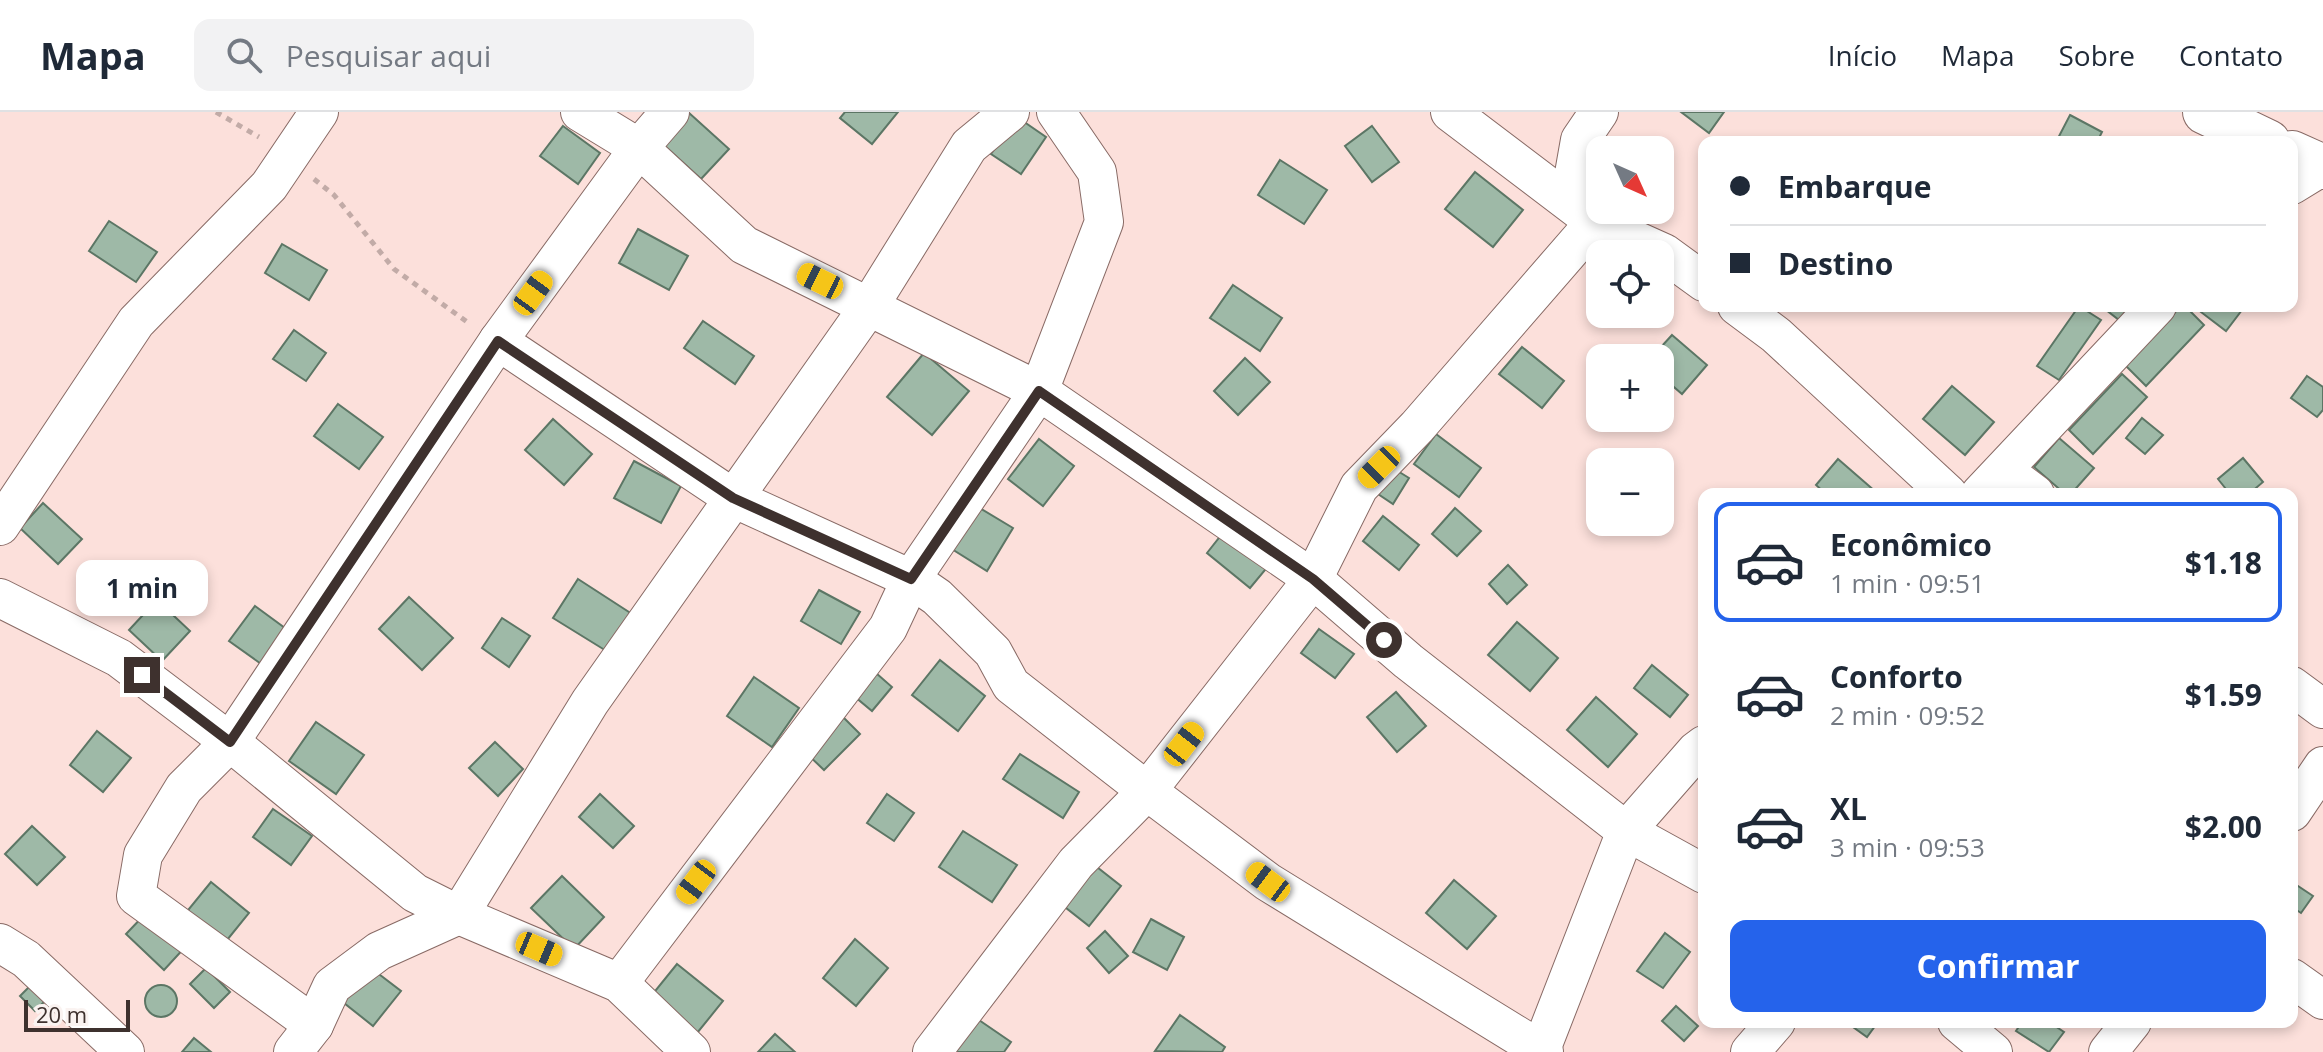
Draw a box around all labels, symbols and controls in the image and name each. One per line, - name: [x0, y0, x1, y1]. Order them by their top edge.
- search box: [194, 19, 754, 91]
- text: Mapa: [40, 29, 146, 81]
- icon: search: [222, 33, 266, 77]
- text: Pesquisar aqui: [286, 35, 491, 76]
- text: Início: [1828, 36, 1897, 74]
- text: Mapa: [1941, 36, 2014, 74]
- text: Sobre: [2058, 36, 2135, 74]
- text: Contato: [2179, 36, 2283, 74]
- north arrow: [1586, 136, 1674, 224]
- map controls: [1586, 136, 1674, 536]
- text: Embarque: [1778, 166, 1931, 207]
- button: locate: [1586, 240, 1674, 328]
- text: Destino: [1778, 243, 1893, 284]
- car: [793, 260, 847, 302]
- car: [509, 267, 557, 319]
- button: +: [1586, 344, 1674, 432]
- car: [1354, 442, 1404, 492]
- button: −: [1586, 448, 1674, 536]
- text: Econômico: [1830, 524, 1992, 565]
- icon: car: [1734, 526, 1806, 598]
- text: $1.18: [2185, 542, 2262, 583]
- callout: 1 min: [76, 559, 208, 615]
- text: 1 min · 09:51: [1830, 565, 1985, 601]
- text: 1 min: [106, 570, 178, 606]
- route start: [1366, 622, 1402, 658]
- text: Conforto: [1830, 656, 1963, 697]
- route end: [124, 657, 160, 693]
- icon: car: [1734, 658, 1806, 730]
- text: $1.59: [2185, 674, 2262, 715]
- text: 2 min · 09:52: [1830, 697, 1985, 733]
- car: [1160, 718, 1208, 770]
- text: XL: [1830, 788, 1867, 829]
- icon: car: [1734, 790, 1806, 862]
- text: $2.00: [2185, 806, 2262, 847]
- text: 3 min · 09:53: [1830, 829, 1985, 865]
- car: [672, 856, 720, 908]
- car: [1242, 858, 1294, 906]
- button: Confirmar: [1730, 920, 2266, 1012]
- car: [512, 929, 566, 969]
- scale bar: [24, 996, 130, 1032]
- text: 20 m: [36, 999, 87, 1029]

